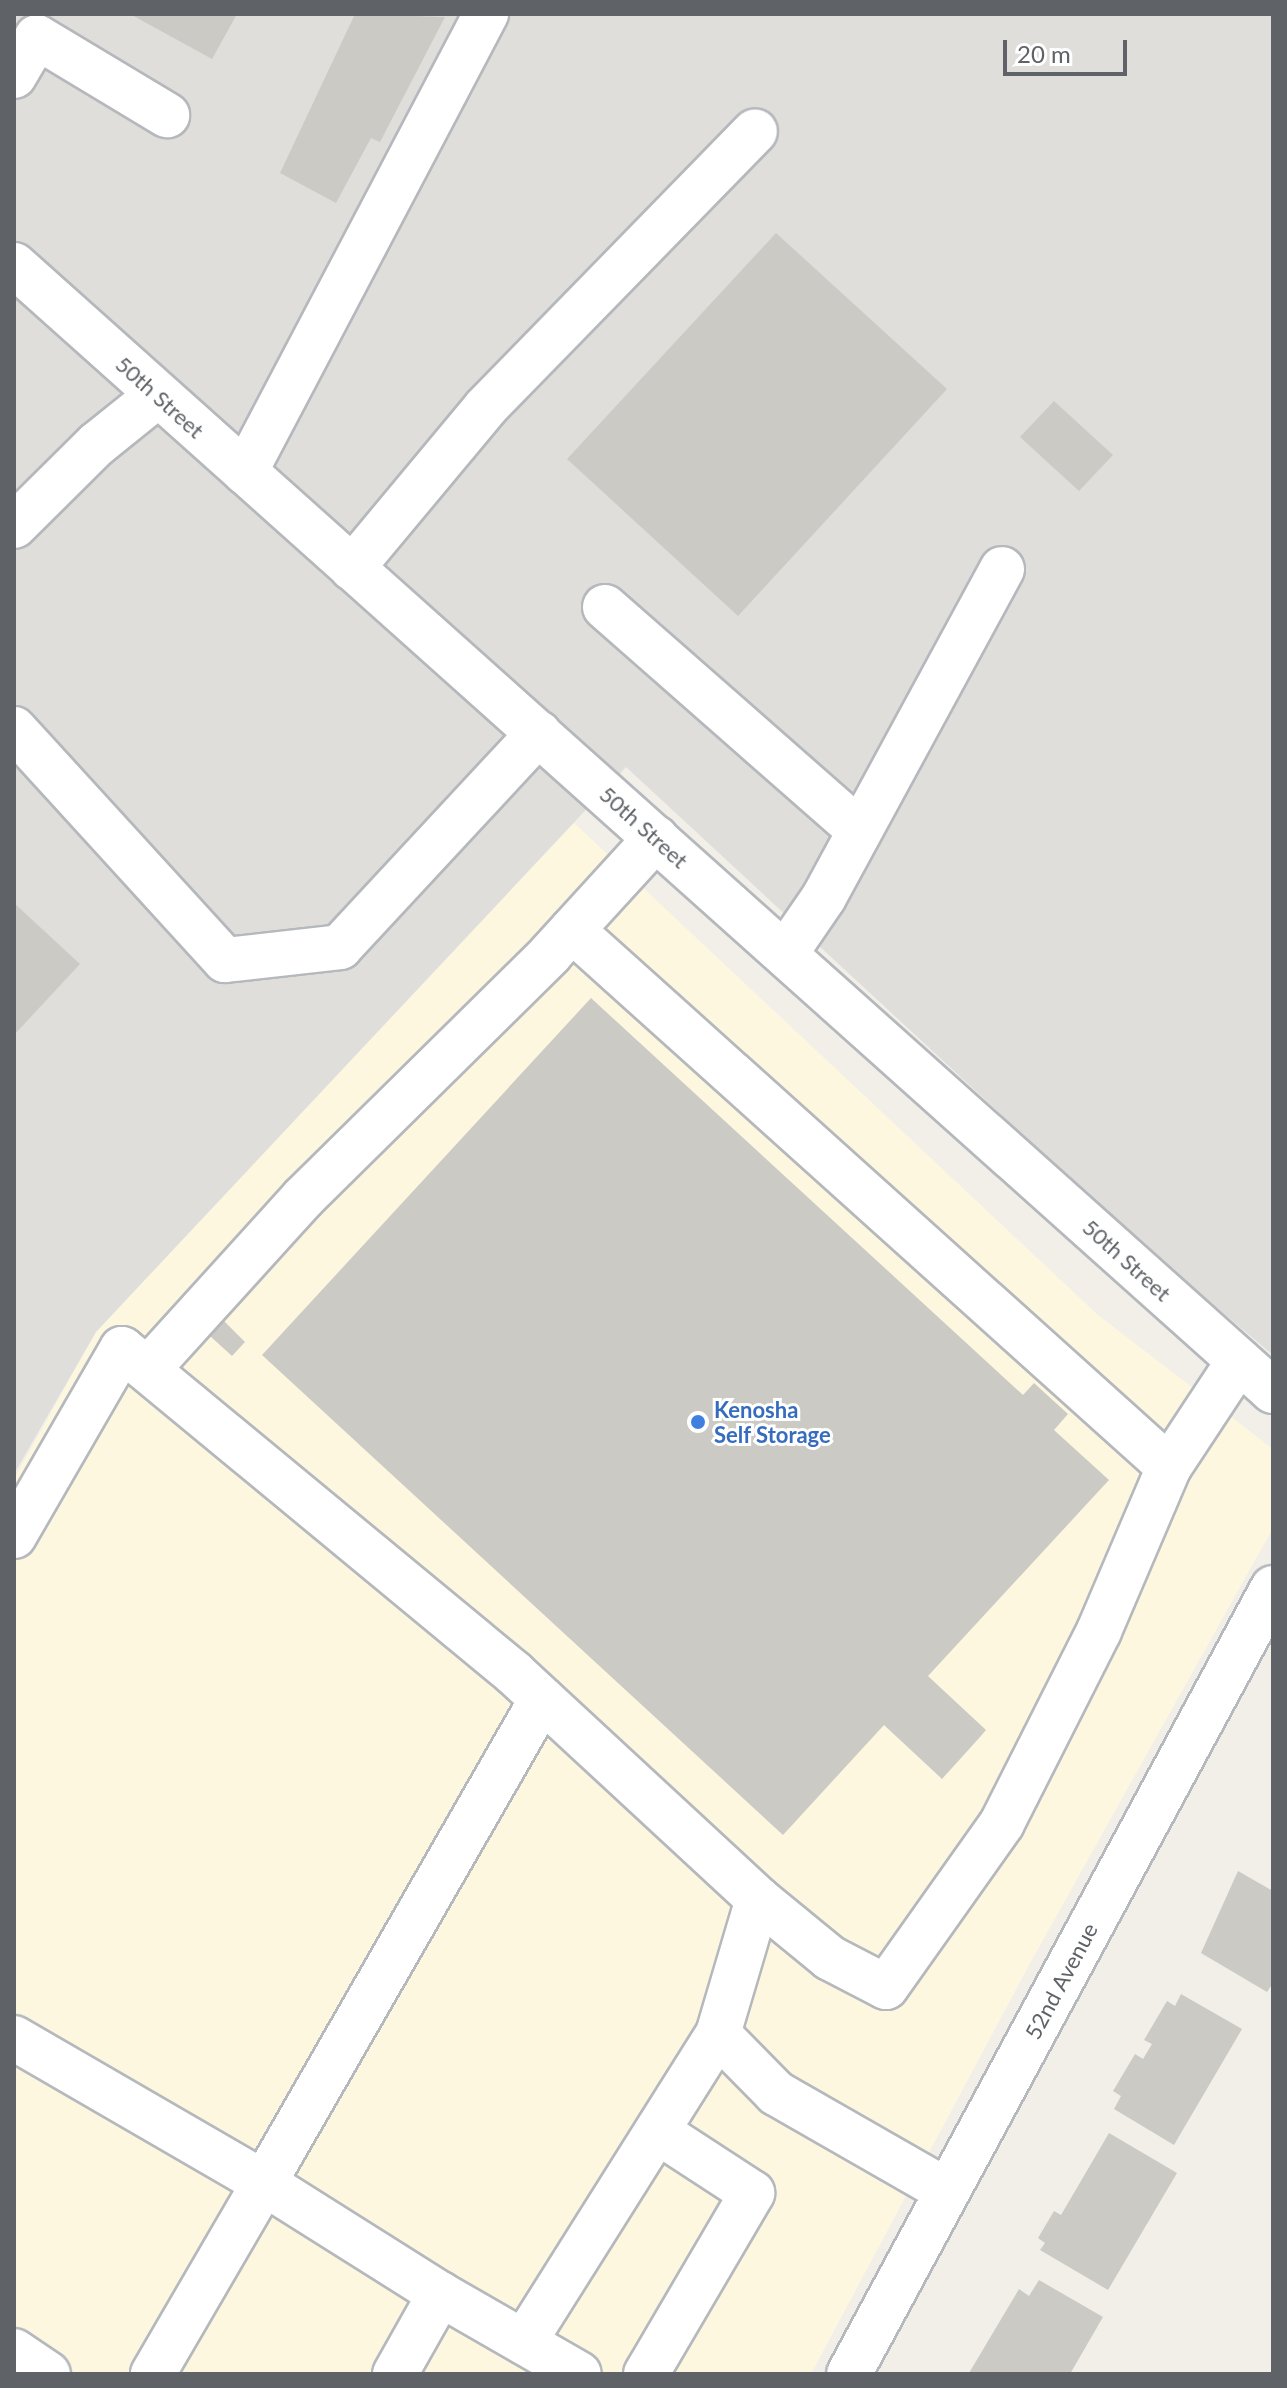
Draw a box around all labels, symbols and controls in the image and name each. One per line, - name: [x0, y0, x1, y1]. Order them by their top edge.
- scale bar: [1007, 24, 1131, 74]
- text: 20 m: [1017, 39, 1071, 68]
- street label: 50th Street: [111, 351, 209, 443]
- street label: 50th Street: [595, 781, 693, 873]
- street label: 50th Street: [1078, 1214, 1176, 1306]
- place label: Kenosha Self Storage: [714, 1396, 831, 1448]
- marker: Kenosha Self Storage: [689, 1413, 707, 1431]
- street label: 52nd Avenue: [1019, 1918, 1103, 2044]

